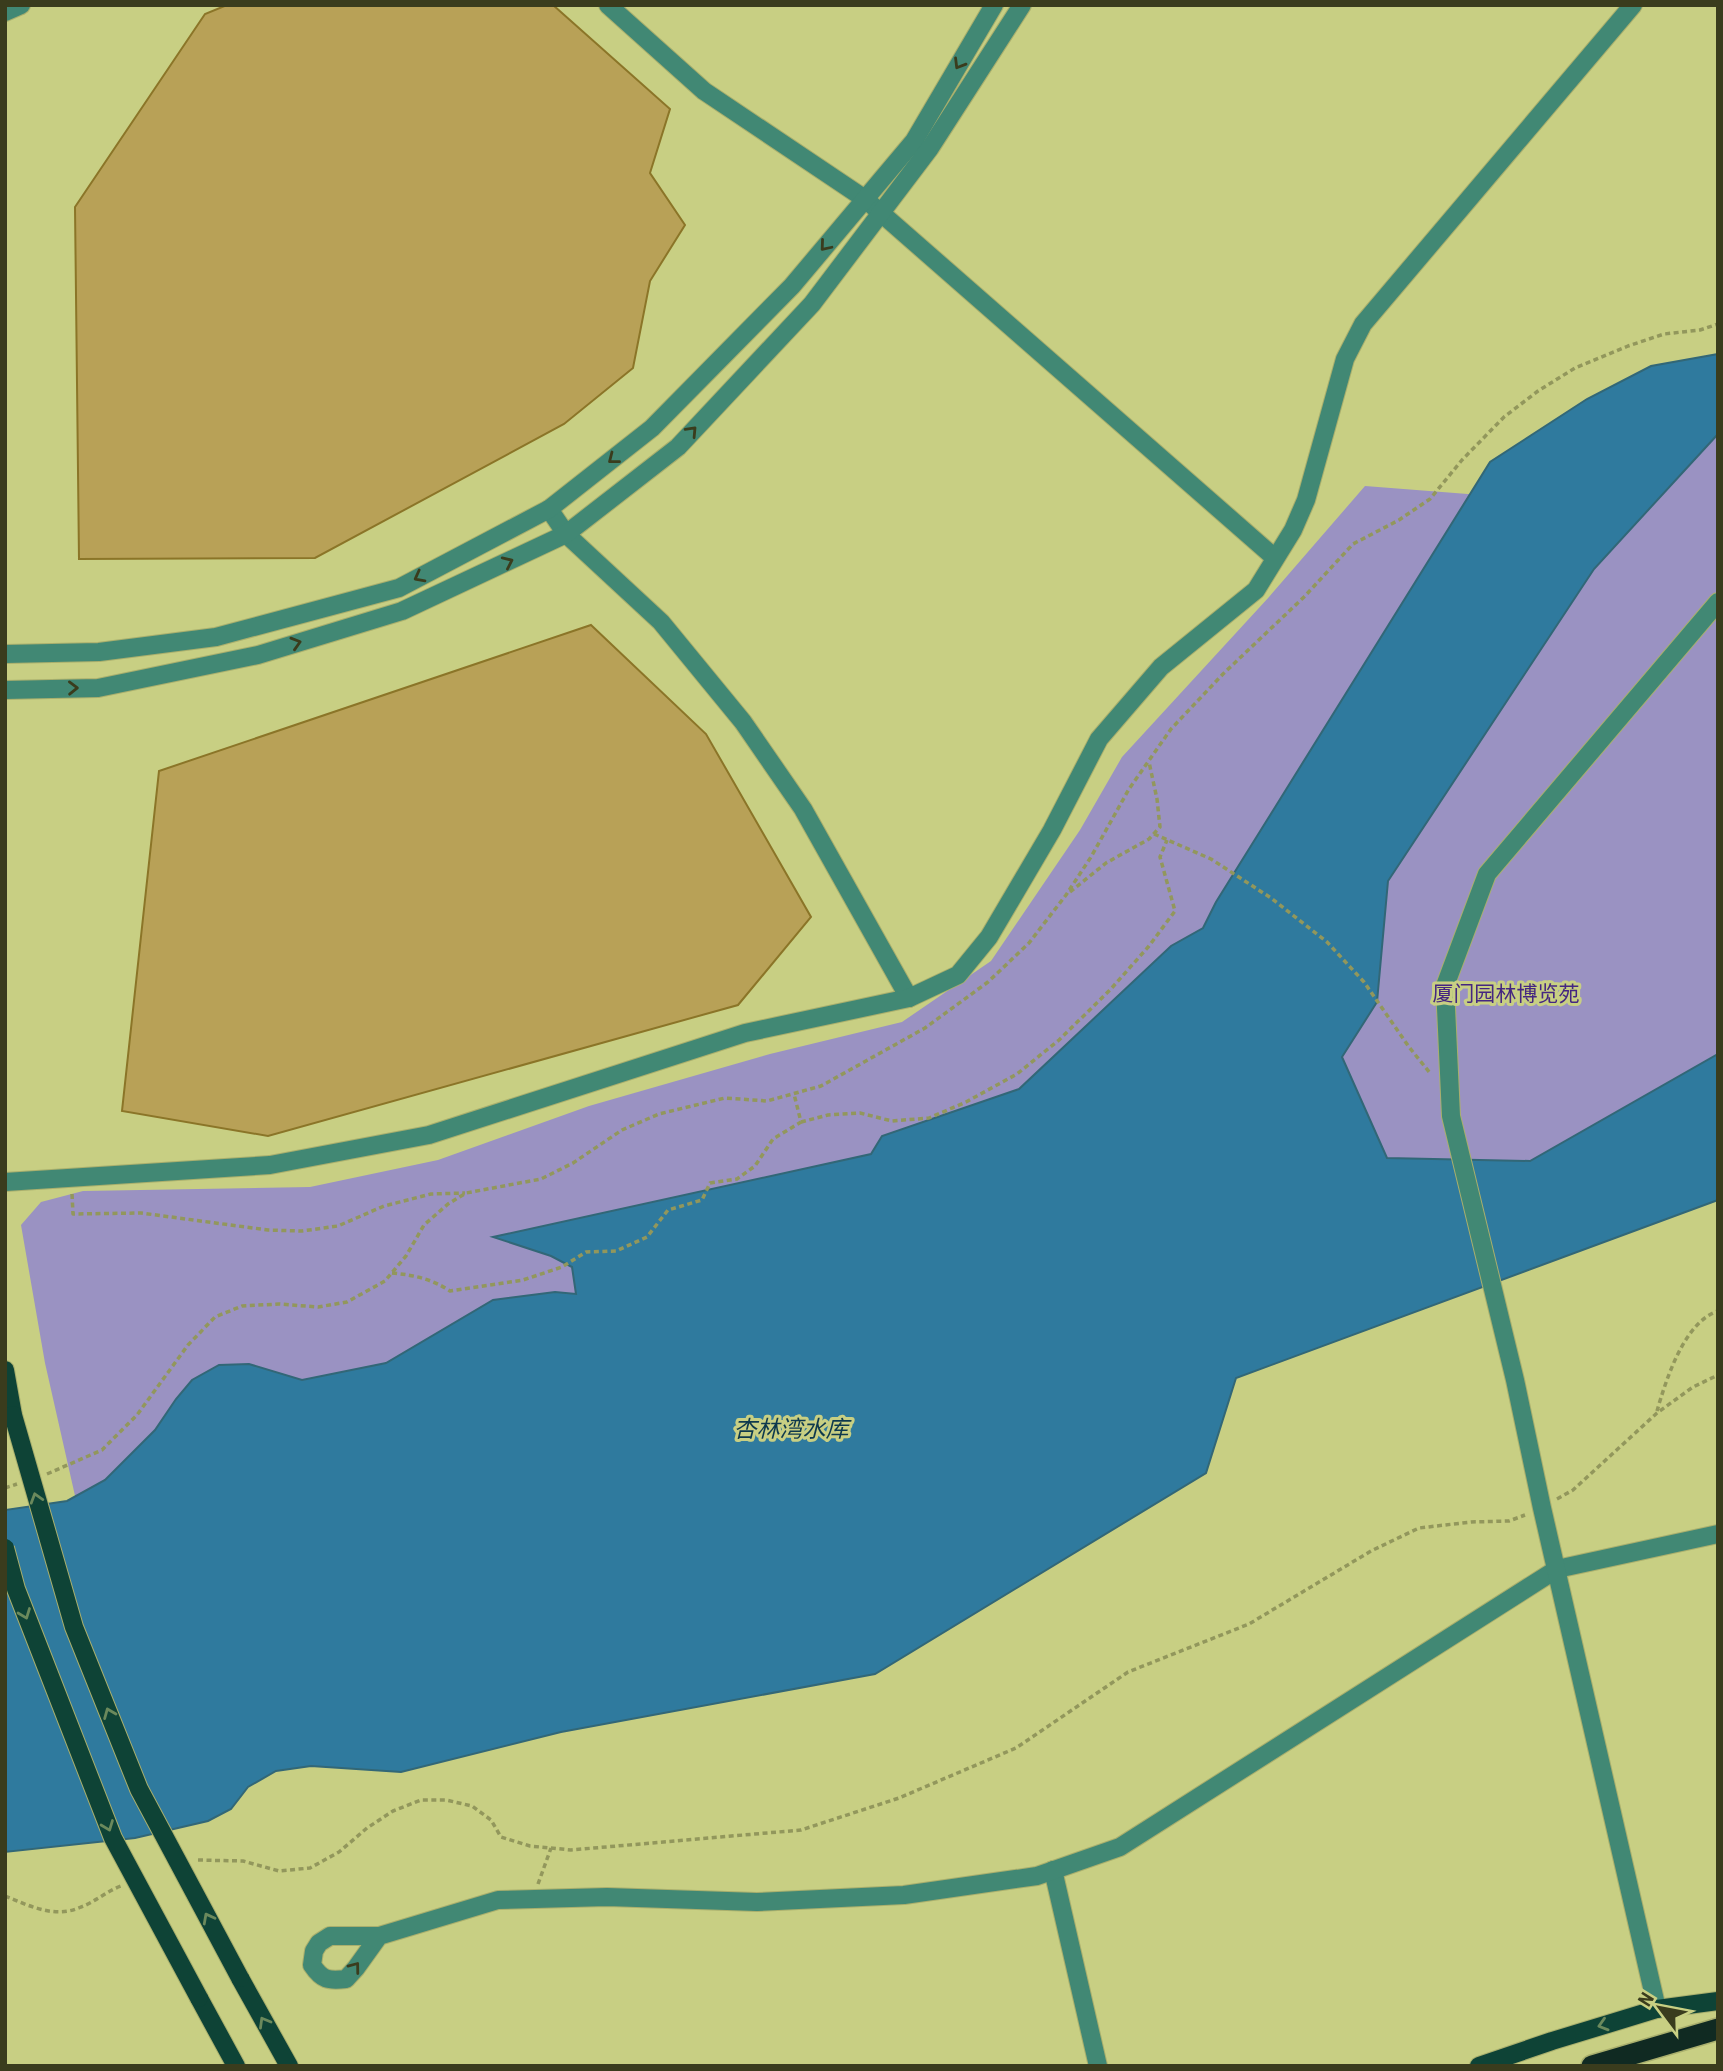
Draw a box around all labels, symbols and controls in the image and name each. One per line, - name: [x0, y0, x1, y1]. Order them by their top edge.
- one-way arrow: [955, 56, 968, 69]
- one-way arrow: [821, 238, 833, 251]
- one-way arrow: [684, 426, 697, 439]
- one-way arrow: [608, 451, 620, 464]
- one-way arrow: [501, 556, 513, 570]
- one-way arrow: [414, 569, 426, 582]
- one-way arrow: [290, 637, 302, 652]
- one-way arrow: [68, 681, 79, 696]
- park label: 厦门园林博览苑: [1433, 982, 1580, 1006]
- water label: 杏林湾水库: [734, 1416, 853, 1443]
- one-way arrow: [29, 1492, 44, 1504]
- one-way arrow: [17, 1607, 31, 1619]
- one-way arrow: [103, 1708, 117, 1720]
- one-way arrow: [99, 1819, 113, 1831]
- one-way arrow: [202, 1912, 216, 1925]
- one-way arrow: [347, 1962, 360, 1975]
- north arrow: [1625, 1973, 1695, 2043]
- text: N: [1633, 1988, 1659, 2010]
- one-way arrow: [259, 2017, 272, 2029]
- one-way arrow: [1598, 2017, 1610, 2032]

